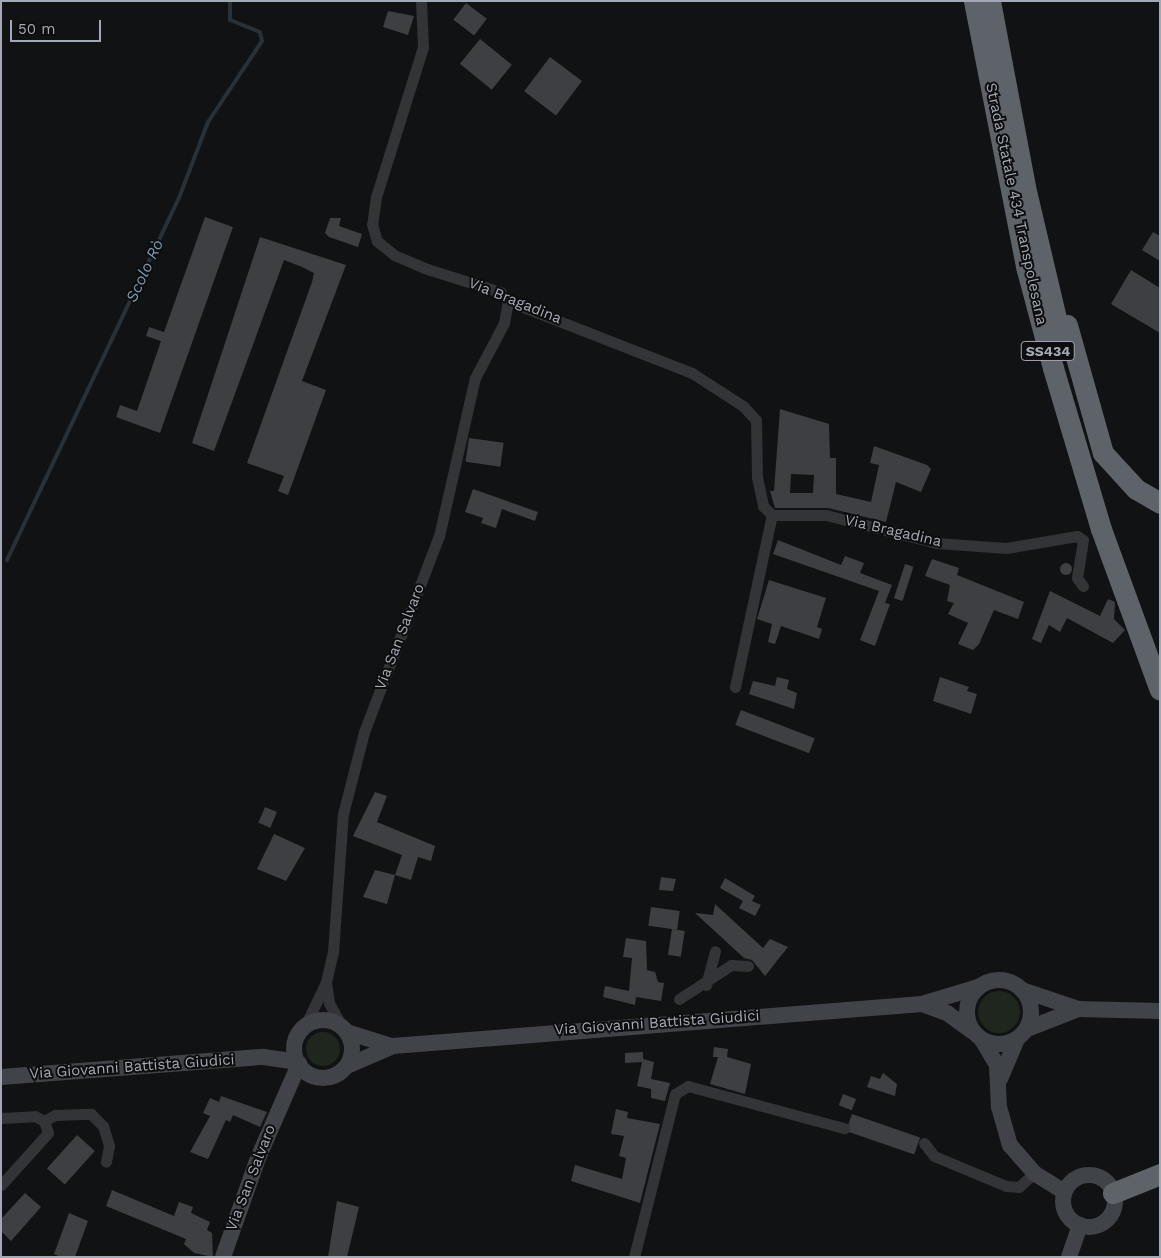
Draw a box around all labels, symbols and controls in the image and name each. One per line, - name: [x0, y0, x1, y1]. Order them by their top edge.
- scale bar: [12, 10, 104, 42]
- text: 50 m: [18, 20, 55, 38]
- street label: Strada Statale 434 Transpolesana: [981, 81, 1051, 327]
- water label: Scolo Rò: [122, 236, 168, 306]
- street label: Via Bragadina: [466, 274, 564, 328]
- road number: SS434: [1020, 340, 1076, 362]
- street label: Via Bragadina: [843, 511, 943, 551]
- street label: Via San Salvaro: [371, 581, 429, 693]
- street label: Via Giovanni Battista Giudici: [554, 1007, 760, 1039]
- street label: Via Giovanni Battista Giudici: [29, 1051, 235, 1083]
- street label: Via San Salvaro: [222, 1122, 280, 1234]

